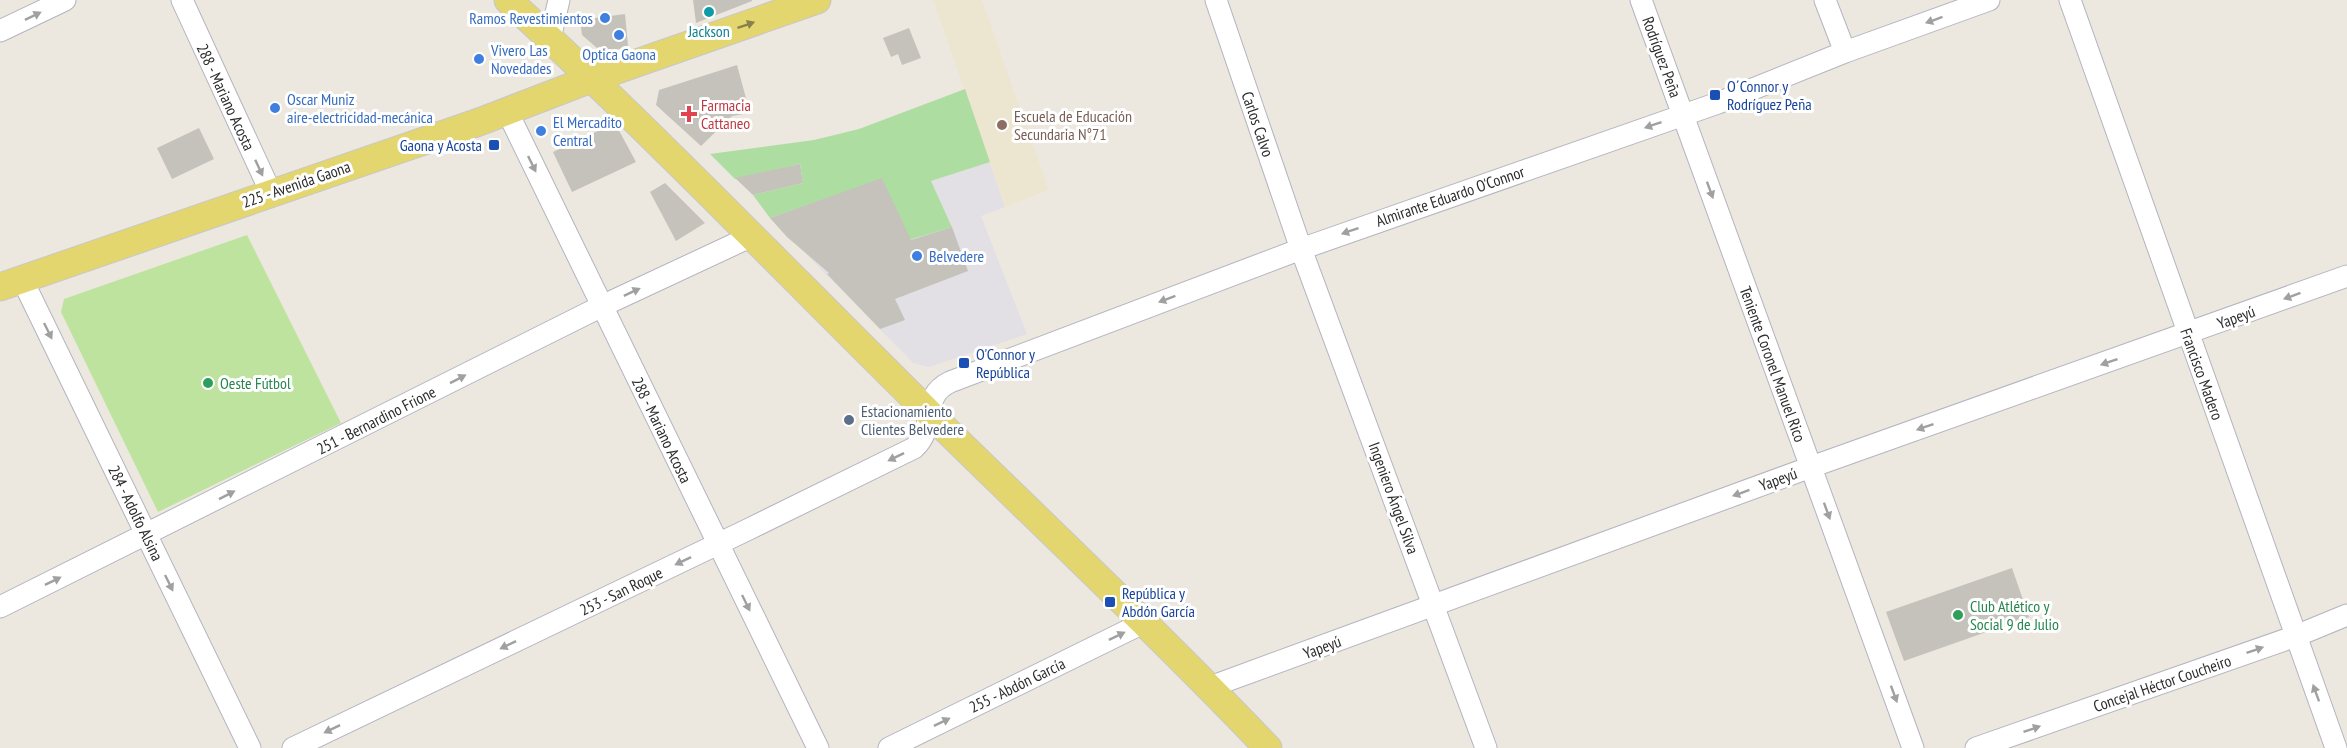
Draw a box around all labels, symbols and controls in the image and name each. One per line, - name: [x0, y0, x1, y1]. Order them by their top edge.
- marker: Jackson: [702, 5, 716, 19]
- place label: Ramos Revestimientos: [469, 8, 593, 28]
- one-way arrow: [24, 11, 41, 20]
- marker: Ramos Revestimientos: [598, 11, 612, 25]
- street label: Rodríguez Peña: [1638, 14, 1686, 100]
- one-way arrow: [1925, 15, 1943, 25]
- one-way arrow: [737, 19, 755, 29]
- place label: Jackson: [687, 21, 730, 41]
- marker: Optica Gaona: [612, 28, 626, 42]
- street label: 288 - Mariano Acosta: [193, 40, 259, 154]
- place label: Vivero Las Novedades: [490, 40, 551, 78]
- place label: Optica Gaona: [582, 44, 656, 64]
- marker: Vivero Las Novedades: [472, 52, 486, 66]
- place label: O´Connor y Rodríguez Peña: [1727, 76, 1812, 114]
- marker: O´Connor y Rodríguez Peña: [1708, 88, 1722, 102]
- place label: Oscar Muniz aire-electricidad-mecánica: [287, 89, 433, 127]
- street label: Carlos Calvo: [1238, 89, 1279, 159]
- place label: Farmacia Cattaneo: [701, 95, 751, 133]
- marker: Oscar Muniz aire-electricidad-mecánica: [268, 101, 282, 115]
- place label: Escuela de Educación Secundaria N°71: [1014, 106, 1132, 144]
- marker: Farmacia Cattaneo: [682, 107, 696, 121]
- place label: El Mercadito Central: [553, 112, 622, 150]
- marker: Escuela de Educación Secundaria N°71: [995, 118, 1009, 132]
- one-way arrow: [1644, 121, 1662, 131]
- marker: El Mercadito Central: [534, 124, 548, 138]
- place label: Gaona y Acosta: [400, 135, 482, 155]
- marker: Gaona y Acosta: [487, 138, 501, 152]
- one-way arrow: [528, 155, 537, 172]
- street label: 225 - Avenida Gaona: [239, 156, 353, 212]
- one-way arrow: [254, 159, 263, 176]
- street label: Almirante Eduardo O'Connor: [1373, 161, 1527, 231]
- one-way arrow: [1705, 181, 1715, 199]
- one-way arrow: [1341, 227, 1359, 237]
- place label: Belvedere: [929, 246, 984, 266]
- marker: Belvedere: [910, 249, 924, 263]
- street label: Teniente Coronel Manuel Rico: [1736, 283, 1810, 445]
- one-way arrow: [624, 287, 641, 296]
- one-way arrow: [2283, 292, 2301, 302]
- one-way arrow: [1158, 294, 1176, 304]
- street label: Yapeyú: [2214, 301, 2258, 333]
- one-way arrow: [43, 323, 52, 340]
- street label: Francisco Madero: [2176, 325, 2228, 423]
- place label: O'Connor y República: [976, 344, 1035, 382]
- marker: O'Connor y República: [957, 356, 971, 370]
- one-way arrow: [2099, 358, 2117, 368]
- place label: Oeste Fútbol: [220, 373, 291, 393]
- one-way arrow: [449, 374, 466, 383]
- street label: 288 - Mariano Acosta: [628, 374, 696, 486]
- marker: Oeste Fútbol: [201, 376, 215, 390]
- street label: 251 - Bernardino Frione: [313, 381, 439, 459]
- place label: Estacionamiento Clientes Belvedere: [861, 401, 964, 439]
- marker: Estacionamiento Clientes Belvedere: [842, 413, 856, 427]
- one-way arrow: [1916, 423, 1934, 433]
- street label: Ingeniero Ángel Silva: [1365, 439, 1423, 557]
- one-way arrow: [888, 452, 905, 461]
- street label: 284 - Adolfo Alsina: [104, 462, 168, 564]
- street label: Yapeyú: [1756, 463, 1800, 495]
- one-way arrow: [1732, 489, 1750, 498]
- one-way arrow: [219, 490, 236, 499]
- one-way arrow: [1822, 502, 1832, 520]
- one-way arrow: [675, 556, 692, 565]
- street label: 253 - San Roque: [576, 562, 666, 620]
- one-way arrow: [165, 574, 174, 591]
- one-way arrow: [44, 576, 61, 586]
- place label: República y Abdón García: [1122, 583, 1195, 621]
- one-way arrow: [742, 595, 751, 612]
- marker: República y Abdón García: [1103, 595, 1117, 609]
- place label: Club Atlético y Social 9 de Julio: [1970, 596, 2059, 634]
- marker: Club Atlético y Social 9 de Julio: [1951, 608, 1965, 622]
- street label: Yapeyú: [1300, 631, 1344, 663]
- one-way arrow: [1108, 632, 1125, 641]
- one-way arrow: [499, 641, 516, 650]
- one-way arrow: [2246, 645, 2264, 655]
- street label: Concejal Héctor Coucheiro: [2090, 650, 2234, 716]
- street label: 255 - Abdón García: [966, 653, 1068, 717]
- one-way arrow: [2311, 684, 2321, 702]
- one-way arrow: [1889, 685, 1899, 703]
- one-way arrow: [933, 718, 950, 727]
- one-way arrow: [2023, 723, 2041, 733]
- one-way arrow: [323, 725, 340, 734]

